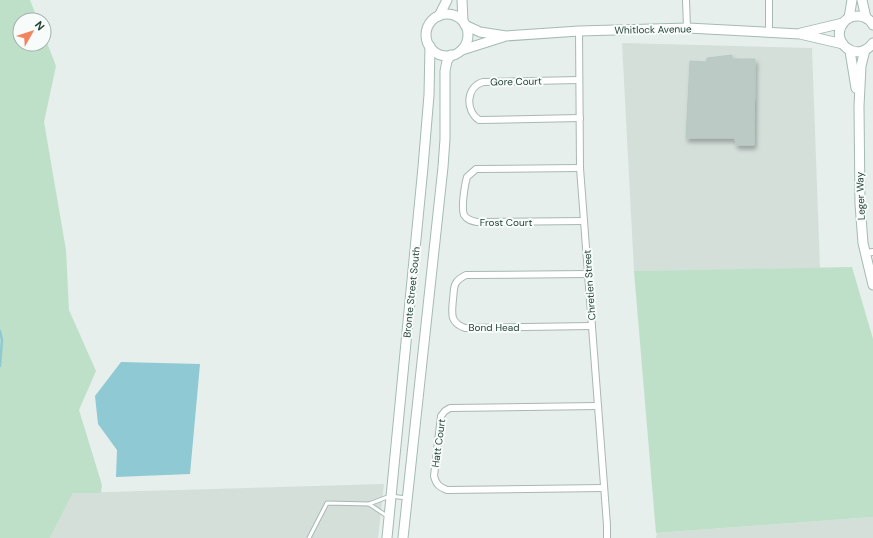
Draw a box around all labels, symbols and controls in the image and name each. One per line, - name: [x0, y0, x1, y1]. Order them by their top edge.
- north arrow: [12, 12, 52, 52]
- text: N: [32, 18, 48, 33]
- street label: Whitlock Avenue: [614, 22, 692, 37]
- street label: Gore Court: [490, 75, 542, 88]
- street label: Leger Way: [853, 171, 868, 220]
- street label: Frost Court: [480, 216, 532, 229]
- street label: Bronte Street South: [400, 246, 423, 338]
- street label: Chretien Street: [581, 249, 598, 321]
- street label: Bond Head: [469, 321, 519, 334]
- street label: Hatt Court: [429, 418, 448, 468]

